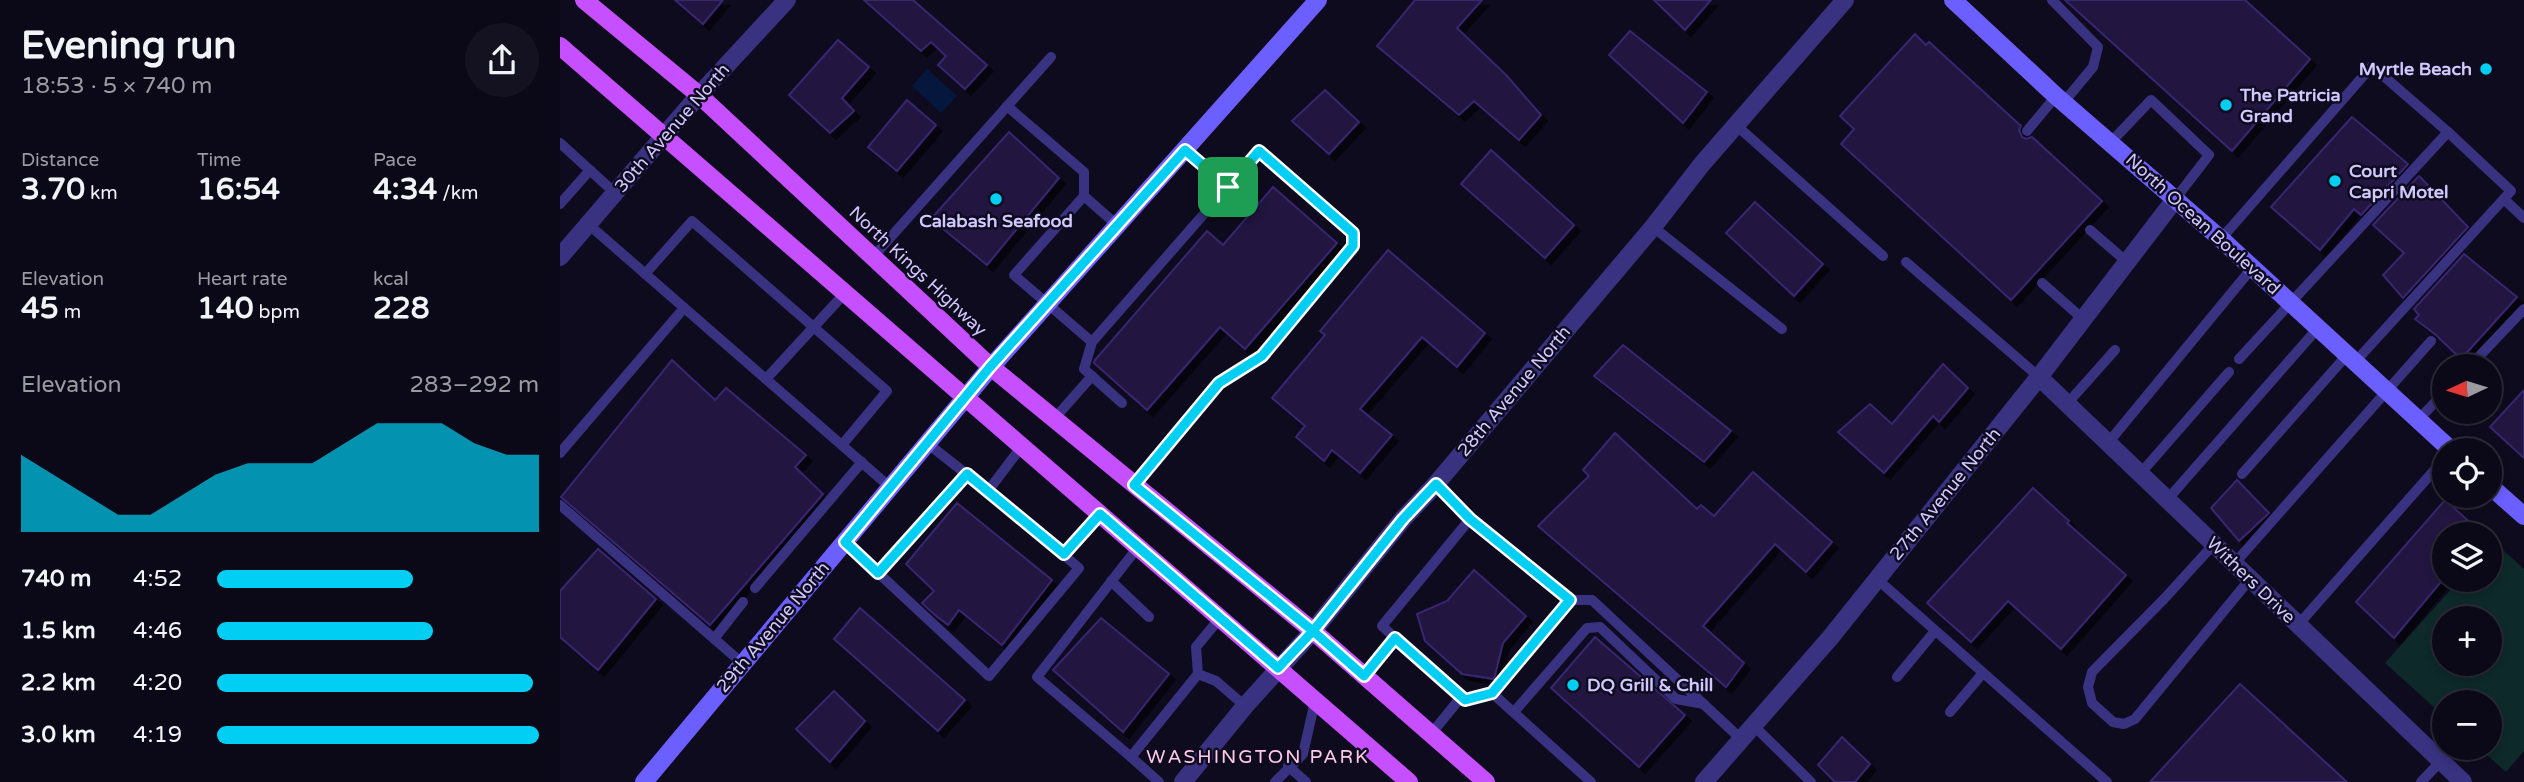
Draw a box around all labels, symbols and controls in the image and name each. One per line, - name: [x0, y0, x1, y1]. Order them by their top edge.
- text: Evening run: [21, 23, 236, 69]
- button: share: [465, 23, 539, 97]
- place label: Myrtle Beach: [2359, 58, 2472, 80]
- street label: 30th Avenue North: [610, 59, 734, 197]
- marker: Myrtle Beach: [2478, 61, 2494, 77]
- text: 18:53 · 5 × 740 m: [21, 72, 212, 100]
- place label: The Patricia Grand: [2239, 84, 2341, 127]
- marker: The Patricia Grand: [2218, 97, 2234, 113]
- text: Distance: [21, 149, 99, 171]
- text: Time: [197, 149, 241, 171]
- text: Pace: [373, 149, 417, 171]
- street label: North Ocean Boulevard: [2121, 149, 2285, 299]
- pin: [1198, 157, 1258, 217]
- place label: Court Capri Motel: [2349, 160, 2448, 203]
- icon: arrive: [1209, 168, 1247, 206]
- text: 3.70: [21, 171, 85, 208]
- text: 16:54: [197, 171, 280, 208]
- text: 4:34: [373, 171, 437, 208]
- marker: Court Capri Motel: [2327, 173, 2343, 189]
- text: km: [85, 182, 118, 204]
- text: /km: [437, 182, 478, 204]
- marker: Calabash Seafood: [988, 191, 1004, 207]
- street label: North Kings Highway: [844, 201, 992, 341]
- place label: Calabash Seafood: [919, 210, 1073, 232]
- text: Elevation: [21, 268, 104, 290]
- text: Heart rate: [197, 268, 288, 290]
- text: kcal: [373, 268, 409, 290]
- text: 45: [21, 290, 59, 327]
- text: 140: [197, 290, 254, 327]
- text: 228: [373, 290, 430, 327]
- text: m: [59, 301, 81, 323]
- text: bpm: [254, 301, 300, 323]
- street label: 28th Avenue North: [1453, 321, 1575, 461]
- north arrow: [2432, 354, 2502, 424]
- map controls: [2432, 354, 2502, 760]
- text: Elevation: [21, 371, 122, 399]
- text: 283–292 m: [410, 371, 539, 399]
- street label: 27th Avenue North: [1885, 423, 2005, 565]
- button: locate: [2432, 438, 2502, 508]
- button: layers: [2432, 522, 2502, 592]
- street label: Withers Drive: [2202, 532, 2300, 628]
- street label: 29th Avenue North: [712, 557, 834, 697]
- text: 740 m: [21, 565, 91, 593]
- text: 4:52: [133, 565, 182, 593]
- button: +: [2432, 606, 2502, 676]
- text: 1.5 km: [21, 617, 96, 645]
- text: 4:46: [133, 617, 182, 645]
- text: 2.2 km: [21, 669, 96, 697]
- text: 4:20: [133, 669, 182, 697]
- place label: DQ Grill & Chill: [1587, 674, 1713, 696]
- marker: DQ Grill & Chill: [1565, 677, 1581, 693]
- button: −: [2432, 690, 2502, 760]
- text: 3.0 km: [21, 721, 96, 749]
- text: 4:19: [133, 721, 182, 749]
- district label: WASHINGTON PARK: [1146, 746, 1370, 768]

